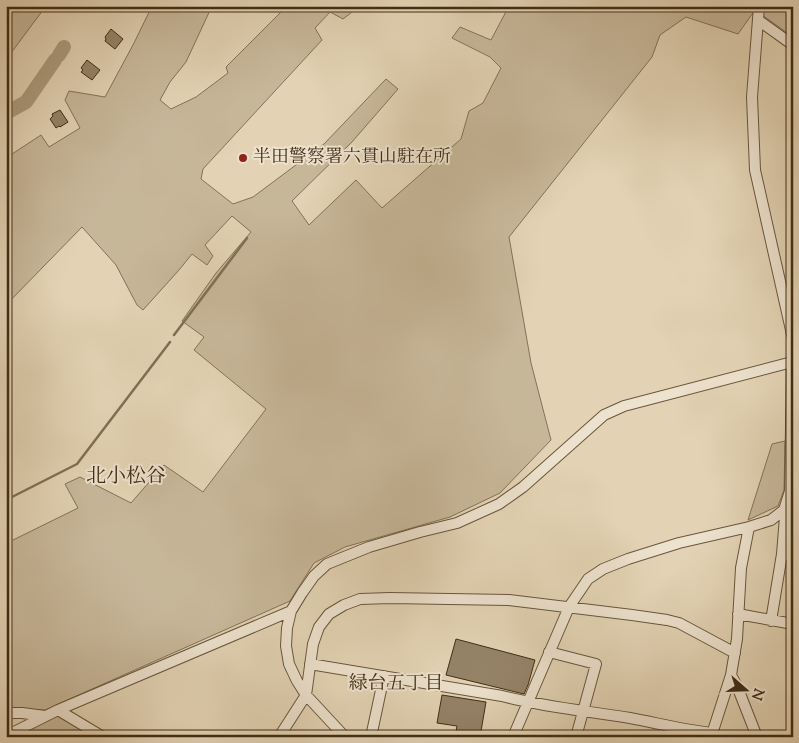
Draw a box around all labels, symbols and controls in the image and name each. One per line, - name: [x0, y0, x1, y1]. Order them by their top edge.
- place label: 半田警察署六貫山駐在所: [253, 145, 451, 171]
- marker: 半田警察署六貫山駐在所: [237, 152, 249, 164]
- district label: 北小松谷: [86, 463, 166, 492]
- north arrow: [722, 666, 772, 716]
- district label: 緑台五丁目: [348, 671, 444, 698]
- text: N: [745, 685, 768, 702]

